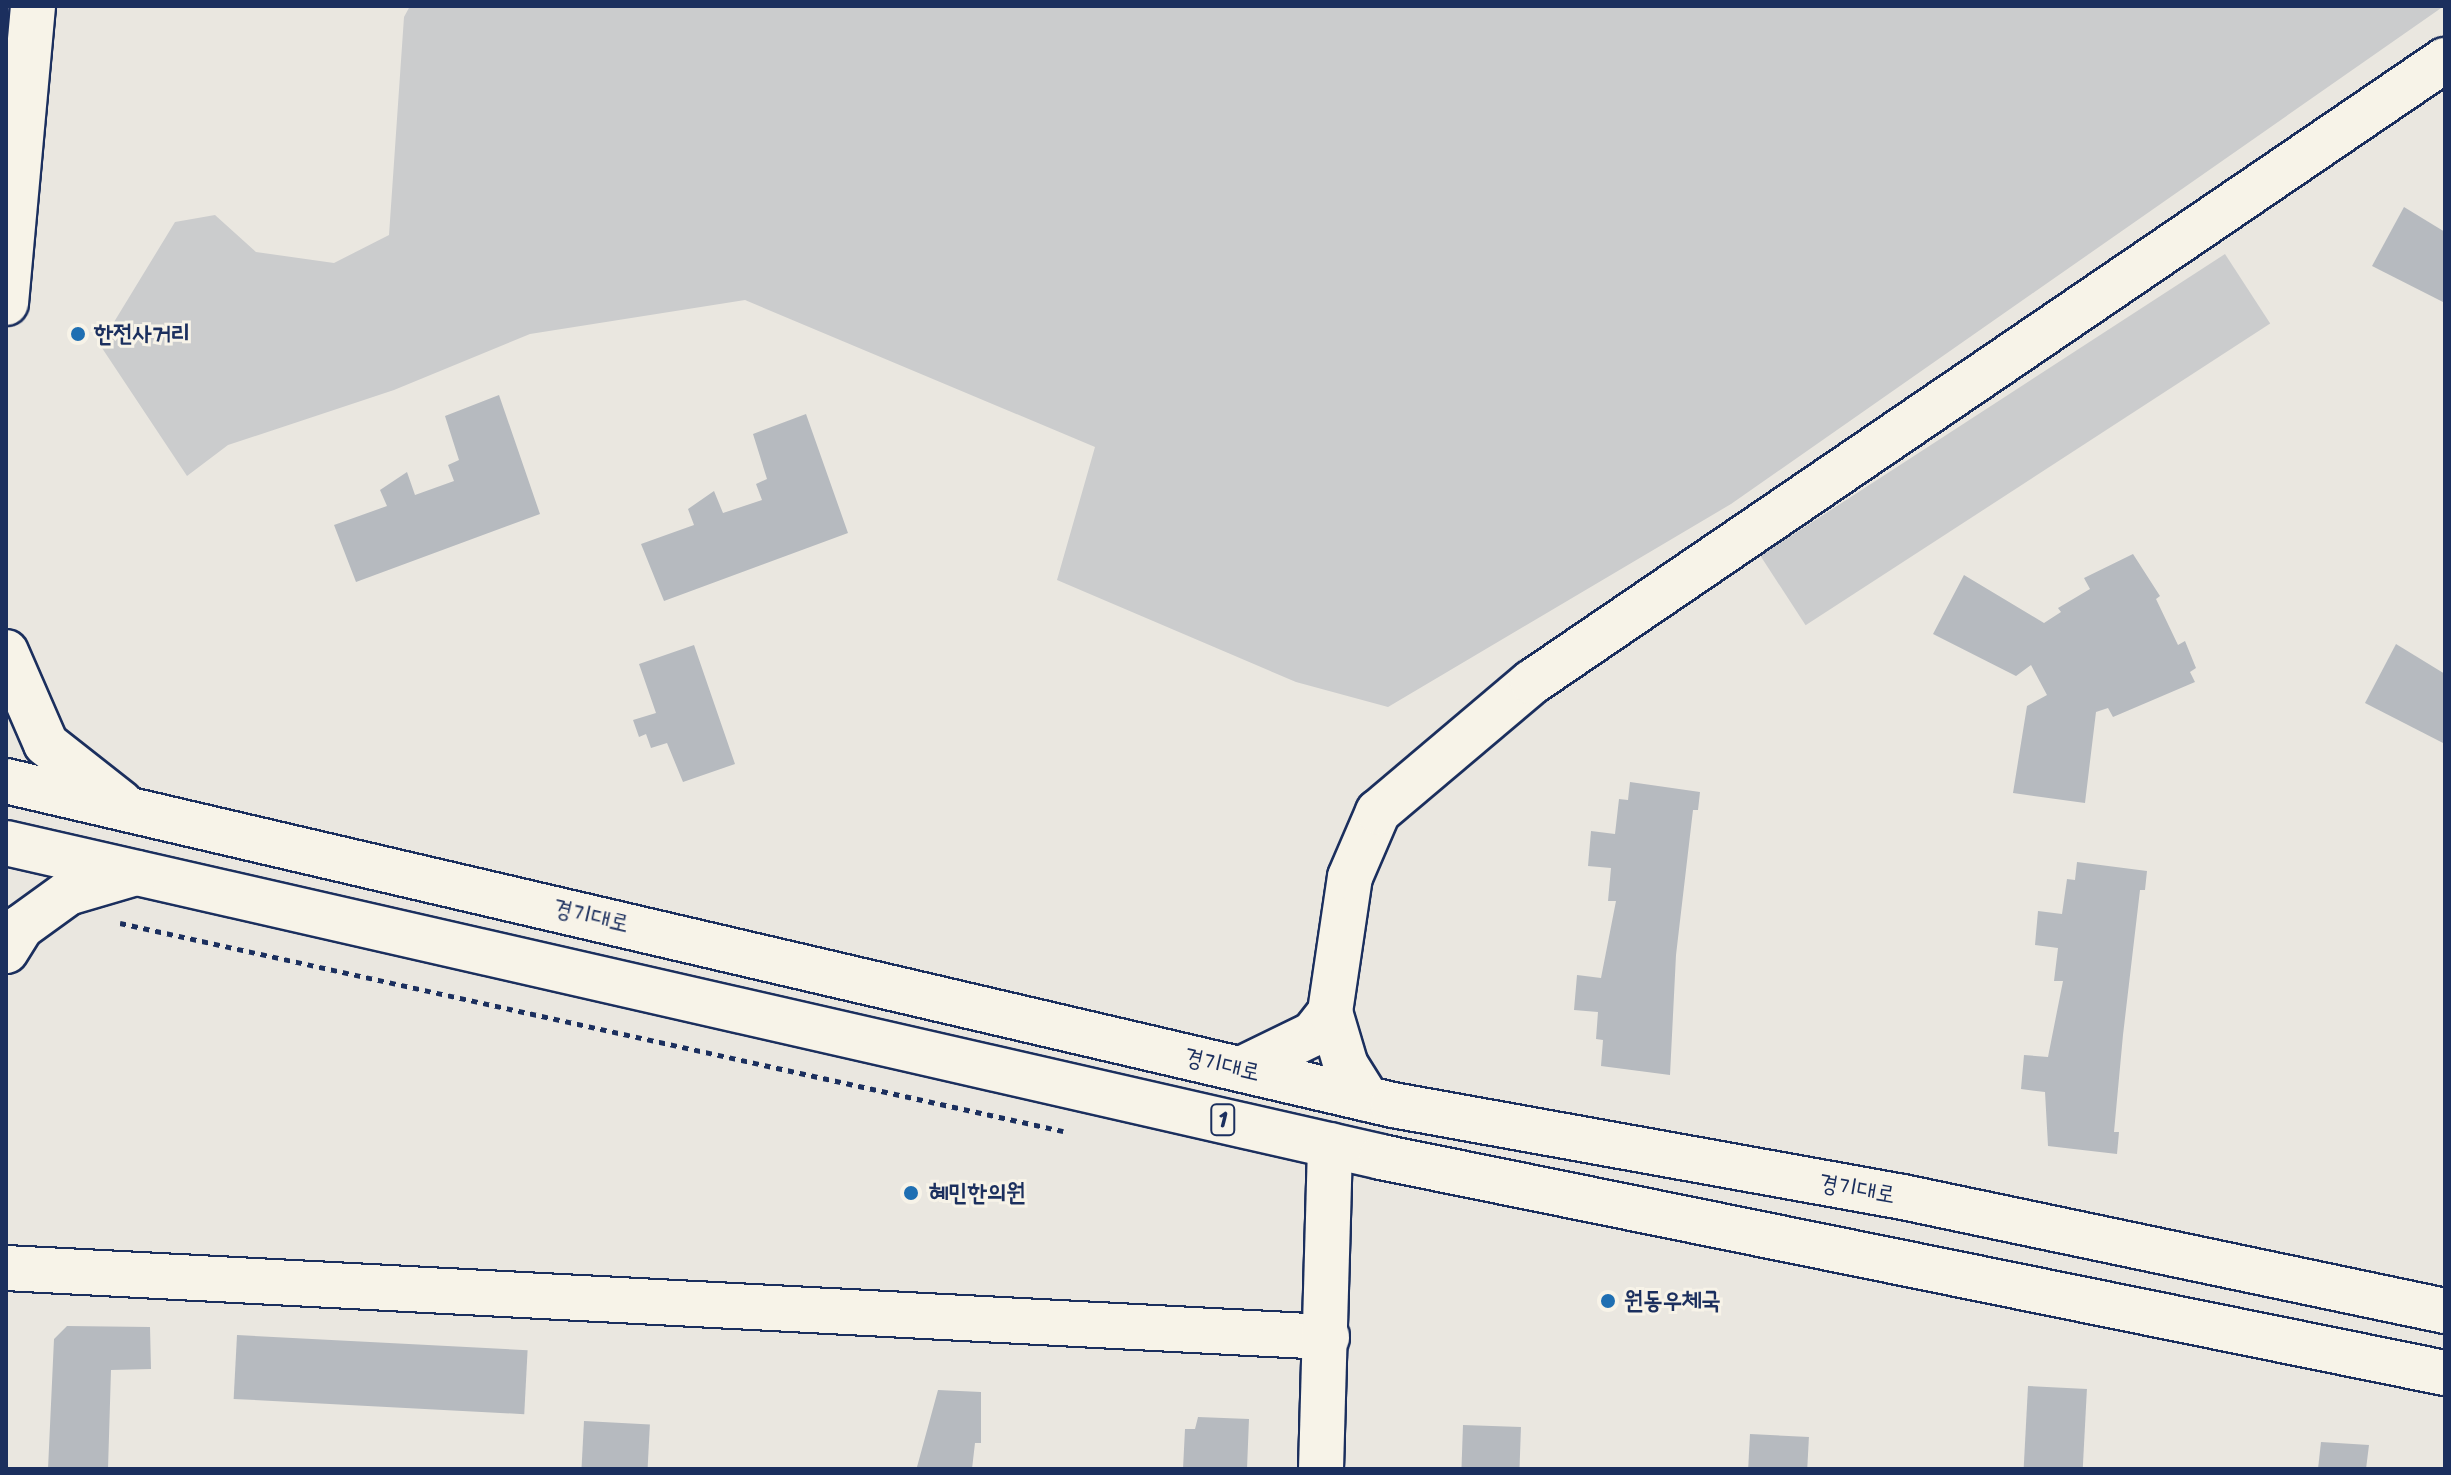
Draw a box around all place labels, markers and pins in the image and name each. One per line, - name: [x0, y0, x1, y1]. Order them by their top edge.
- place label: 한전사거리: [94, 320, 191, 348]
- marker: 한전사거리: [69, 325, 87, 343]
- place label: 혜민한의원: [929, 1179, 1026, 1207]
- marker: 혜민한의원: [900, 1182, 922, 1204]
- place label: 원동우체국: [1624, 1287, 1721, 1315]
- marker: 원동우체국: [1599, 1292, 1617, 1310]

